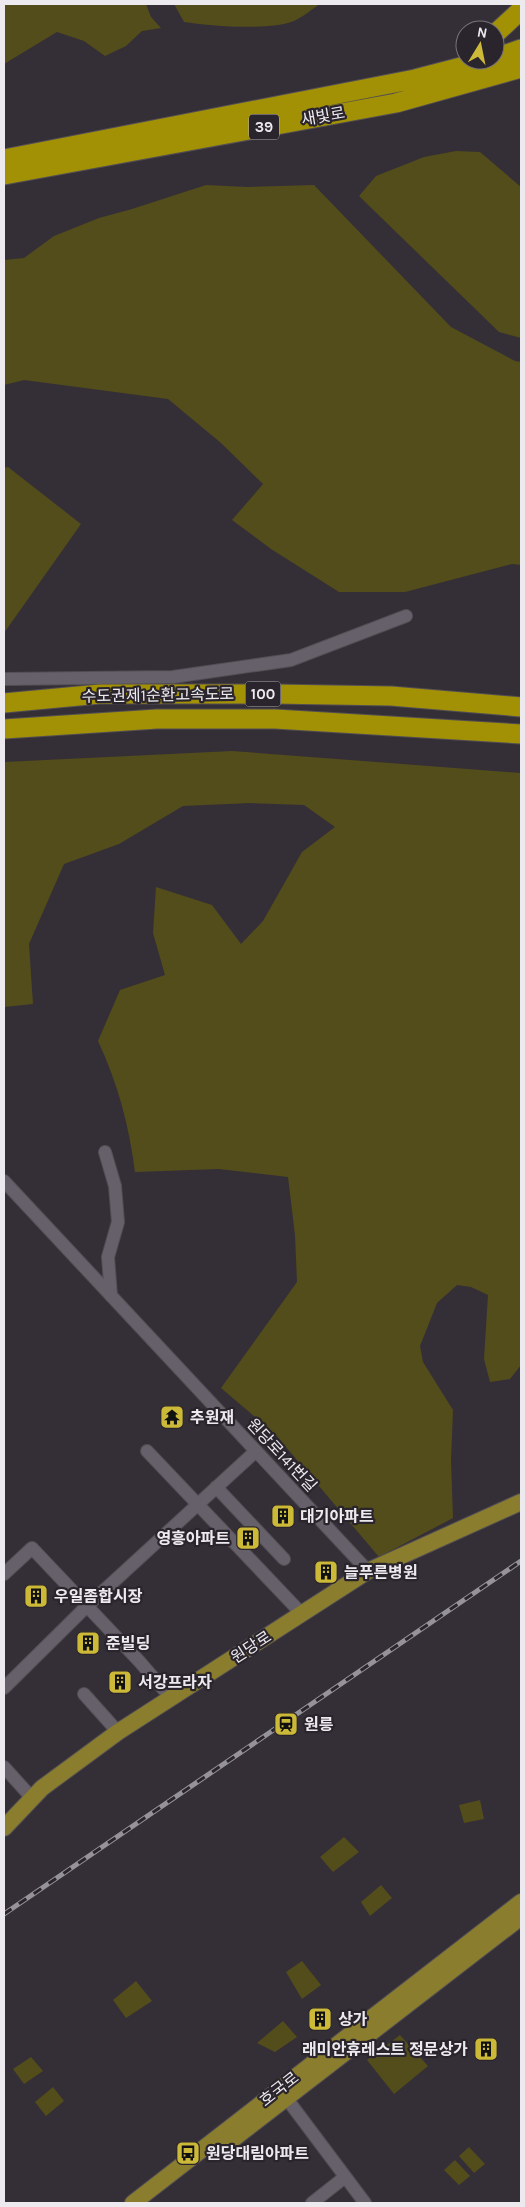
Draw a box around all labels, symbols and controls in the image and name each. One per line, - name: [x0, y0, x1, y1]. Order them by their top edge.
- north arrow: [455, 20, 505, 70]
- text: N: [476, 23, 489, 42]
- street label: 새빛로: [300, 103, 347, 129]
- road number: 39: [249, 114, 279, 140]
- road number: 100: [246, 682, 280, 706]
- street label: 수도권제1순환고속도로: [82, 684, 235, 706]
- temple icon: 추원재: [159, 1404, 185, 1430]
- place label: 추원재: [190, 1408, 234, 1427]
- street label: 원당로141번길: [243, 1414, 321, 1496]
- building icon: 대기아파트: [270, 1503, 296, 1529]
- place label: 대기아파트: [300, 1507, 374, 1526]
- building icon: 영흥아파트: [235, 1525, 261, 1551]
- place label: 영흥아파트: [156, 1529, 230, 1548]
- building icon: 늘푸른병원: [313, 1559, 339, 1585]
- place label: 늘푸른병원: [344, 1563, 418, 1582]
- building icon: 우일좀합시장: [23, 1583, 49, 1609]
- place label: 우일좀합시장: [54, 1587, 143, 1606]
- street label: 원당로: [227, 1627, 275, 1667]
- building icon: 준빌딩: [75, 1630, 101, 1656]
- place label: 준빌딩: [106, 1634, 150, 1653]
- building icon: 서강프라자: [107, 1669, 133, 1695]
- place label: 서강프라자: [138, 1673, 212, 1692]
- station icon: 원릉: [273, 1711, 299, 1737]
- place label: 원릉: [304, 1715, 334, 1734]
- building icon: 상가: [307, 2006, 333, 2032]
- place label: 상가: [338, 2010, 368, 2029]
- building icon: 래미안휴레스트 정문상가: [473, 2036, 499, 2062]
- place label: 래미안휴레스트 정문상가: [302, 2040, 468, 2059]
- street label: 호국로: [256, 2068, 302, 2110]
- bus stop icon: 원당대림아파트: [175, 2140, 201, 2166]
- place label: 원당대림아파트: [206, 2144, 309, 2163]

